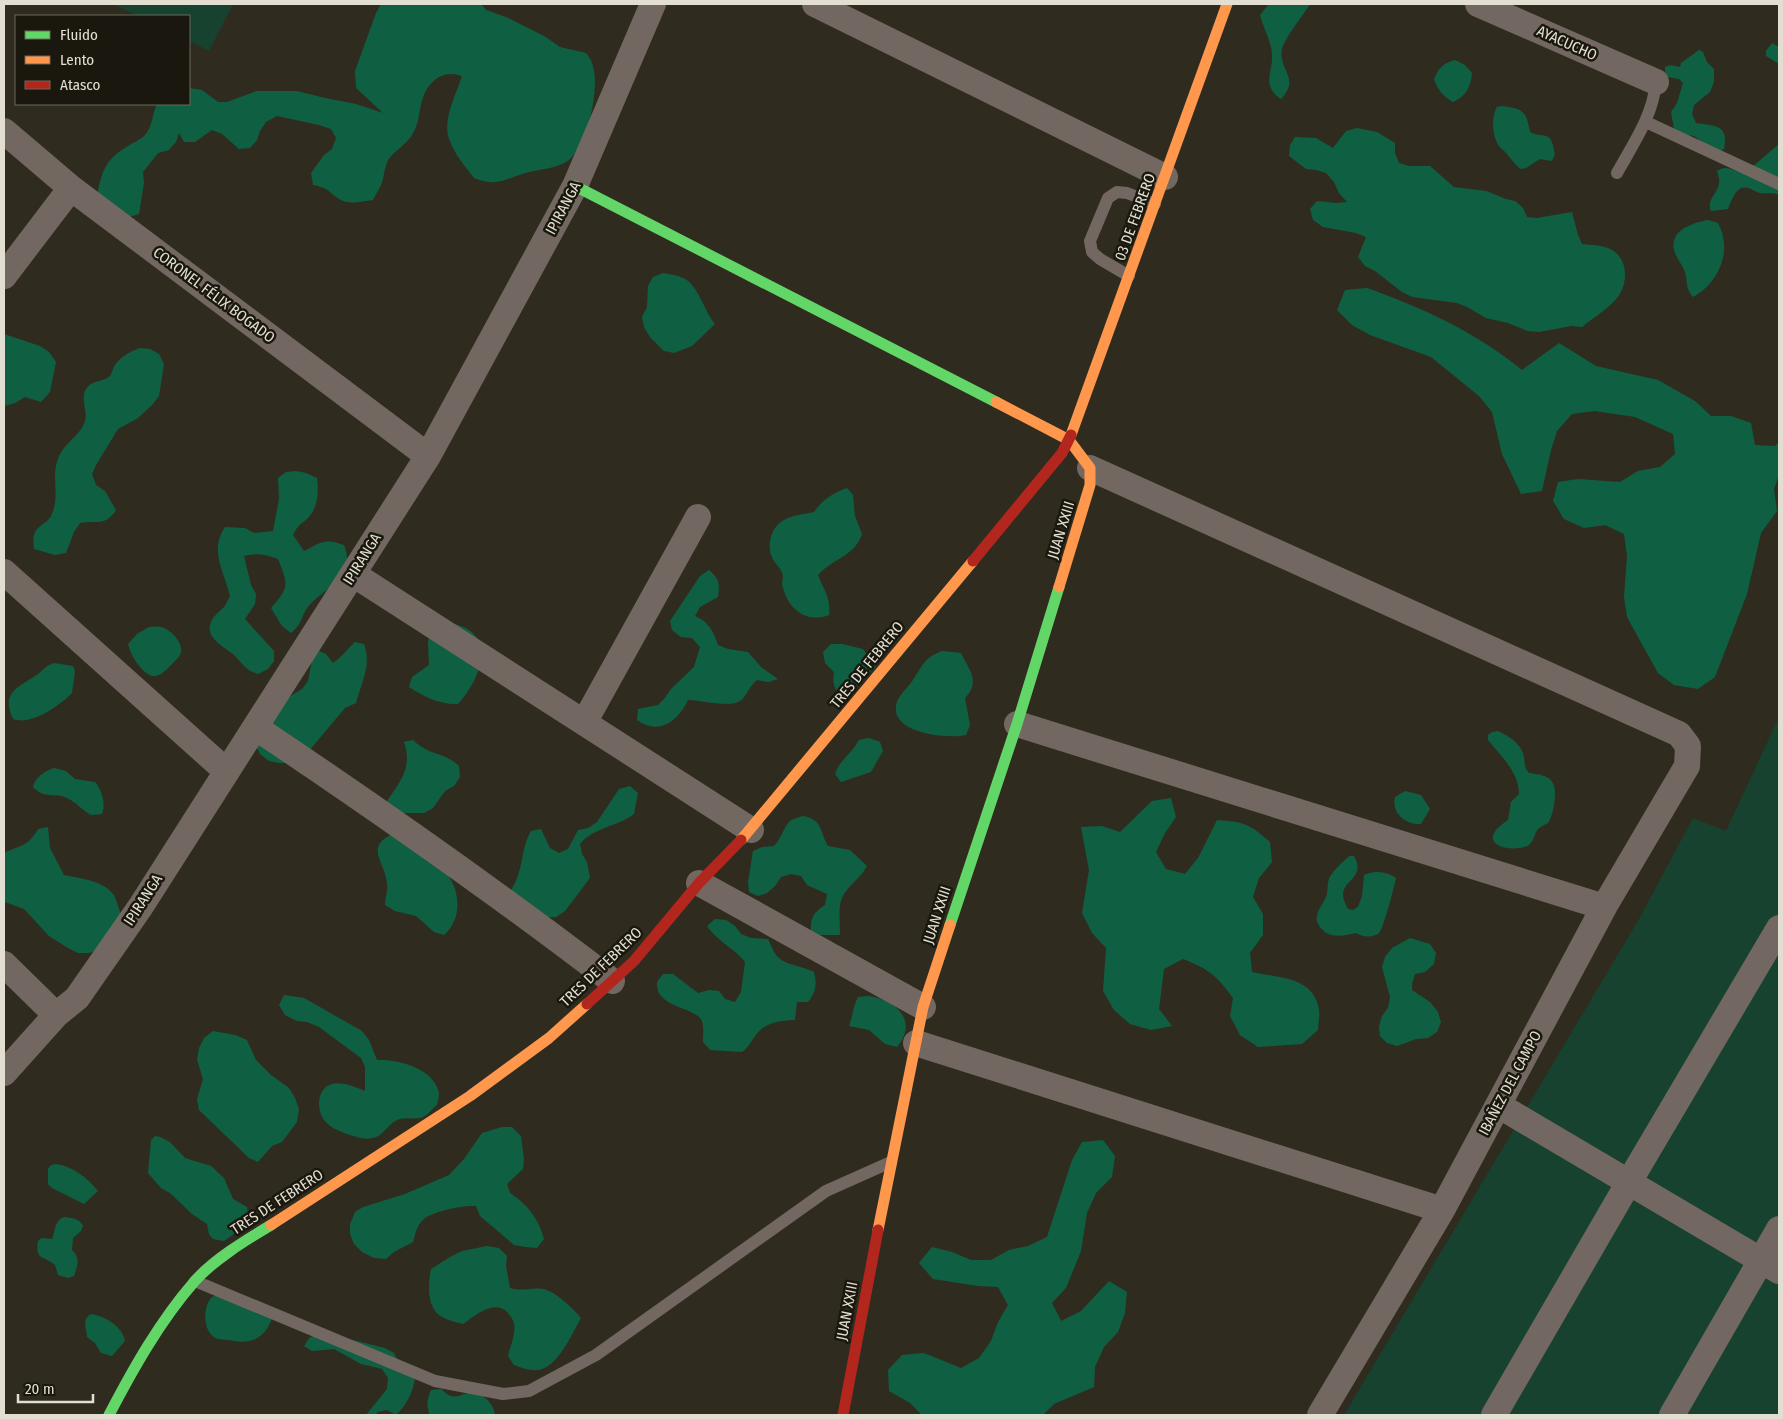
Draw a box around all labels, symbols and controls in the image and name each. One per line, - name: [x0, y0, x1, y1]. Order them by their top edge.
- legend: [15, 15, 190, 105]
- street label: AYACUCHO: [1534, 22, 1600, 64]
- text: Fluido: [60, 26, 98, 44]
- text: Lento: [60, 51, 94, 69]
- text: Atasco: [60, 76, 100, 94]
- street label: 03 DE FEBRERO: [1111, 171, 1159, 263]
- street label: IPIRANGA: [542, 178, 584, 238]
- street label: CORONEL FÉLIX BOGADO: [150, 243, 278, 347]
- street label: JUAN XXIII: [1044, 499, 1078, 561]
- street label: IPIRANGA: [339, 530, 385, 588]
- street label: TRES DE FEBRERO: [826, 618, 908, 712]
- street label: IPIRANGA: [120, 871, 166, 929]
- street label: JUAN XXIII: [919, 884, 955, 946]
- street label: TRES DE FEBRERO: [556, 923, 646, 1011]
- street label: IBAÑEZ DEL CAMPO: [1475, 1028, 1545, 1138]
- street label: TRES DE FEBRERO: [227, 1165, 327, 1239]
- street label: JUAN XXIII: [832, 1280, 862, 1342]
- scale bar: [18, 1372, 92, 1404]
- text: 20 m: [25, 1380, 55, 1398]

